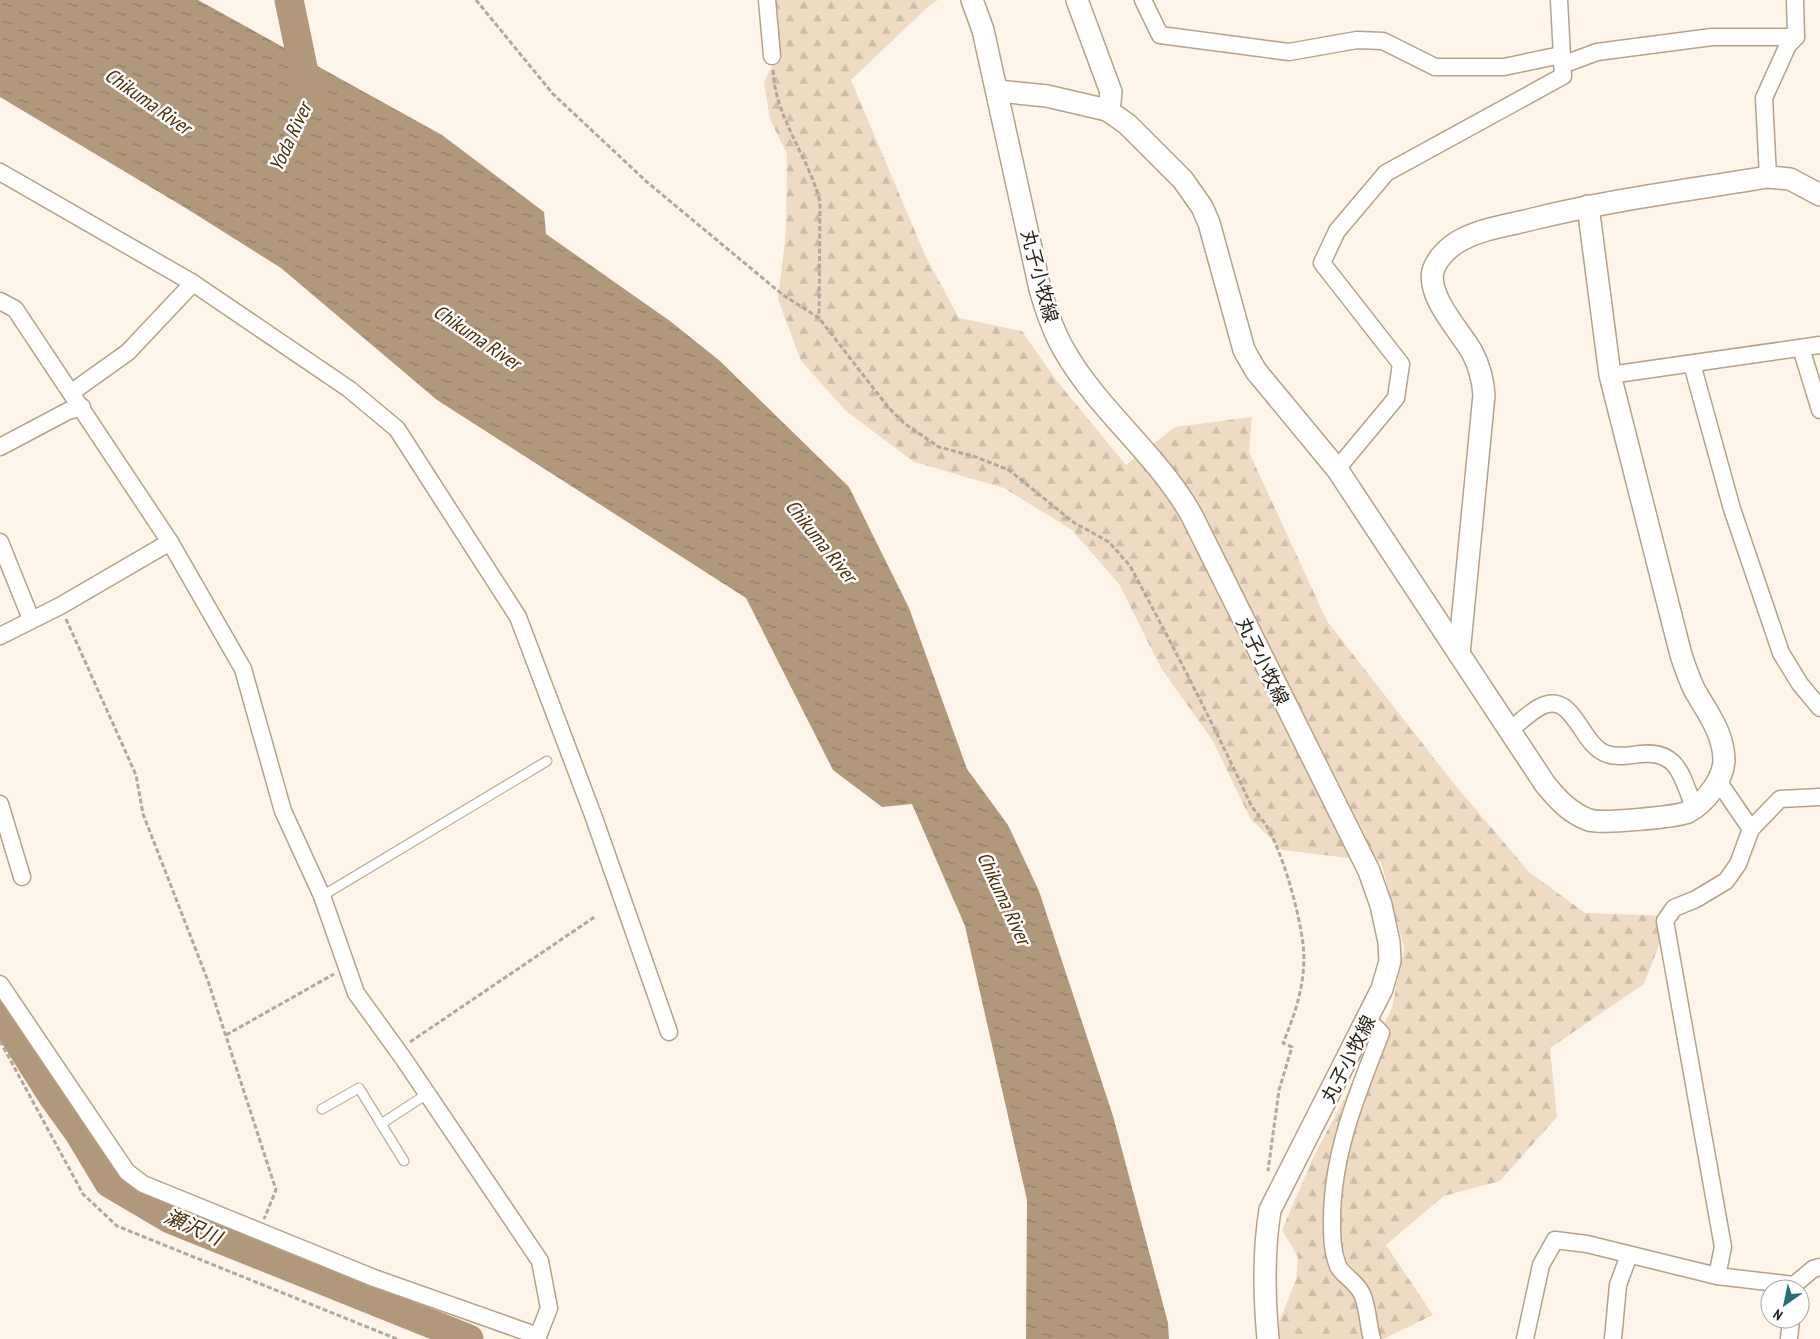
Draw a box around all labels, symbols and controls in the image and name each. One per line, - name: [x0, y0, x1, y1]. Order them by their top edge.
- water label: Chikuma River: [100, 62, 198, 142]
- water label: Yoda River: [263, 96, 318, 175]
- street label: 丸子小牧線: [1016, 227, 1064, 325]
- water label: Chikuma River: [429, 298, 528, 377]
- water label: Chikuma River: [780, 494, 864, 590]
- street label: 丸子小牧線: [1231, 613, 1295, 709]
- water label: Chikuma River: [971, 847, 1038, 951]
- street label: 丸子小牧線: [1316, 1011, 1380, 1107]
- water label: 瀬沢川: [160, 1203, 228, 1252]
- north arrow: [1760, 1279, 1810, 1329]
- text: N: [1770, 1305, 1786, 1325]

